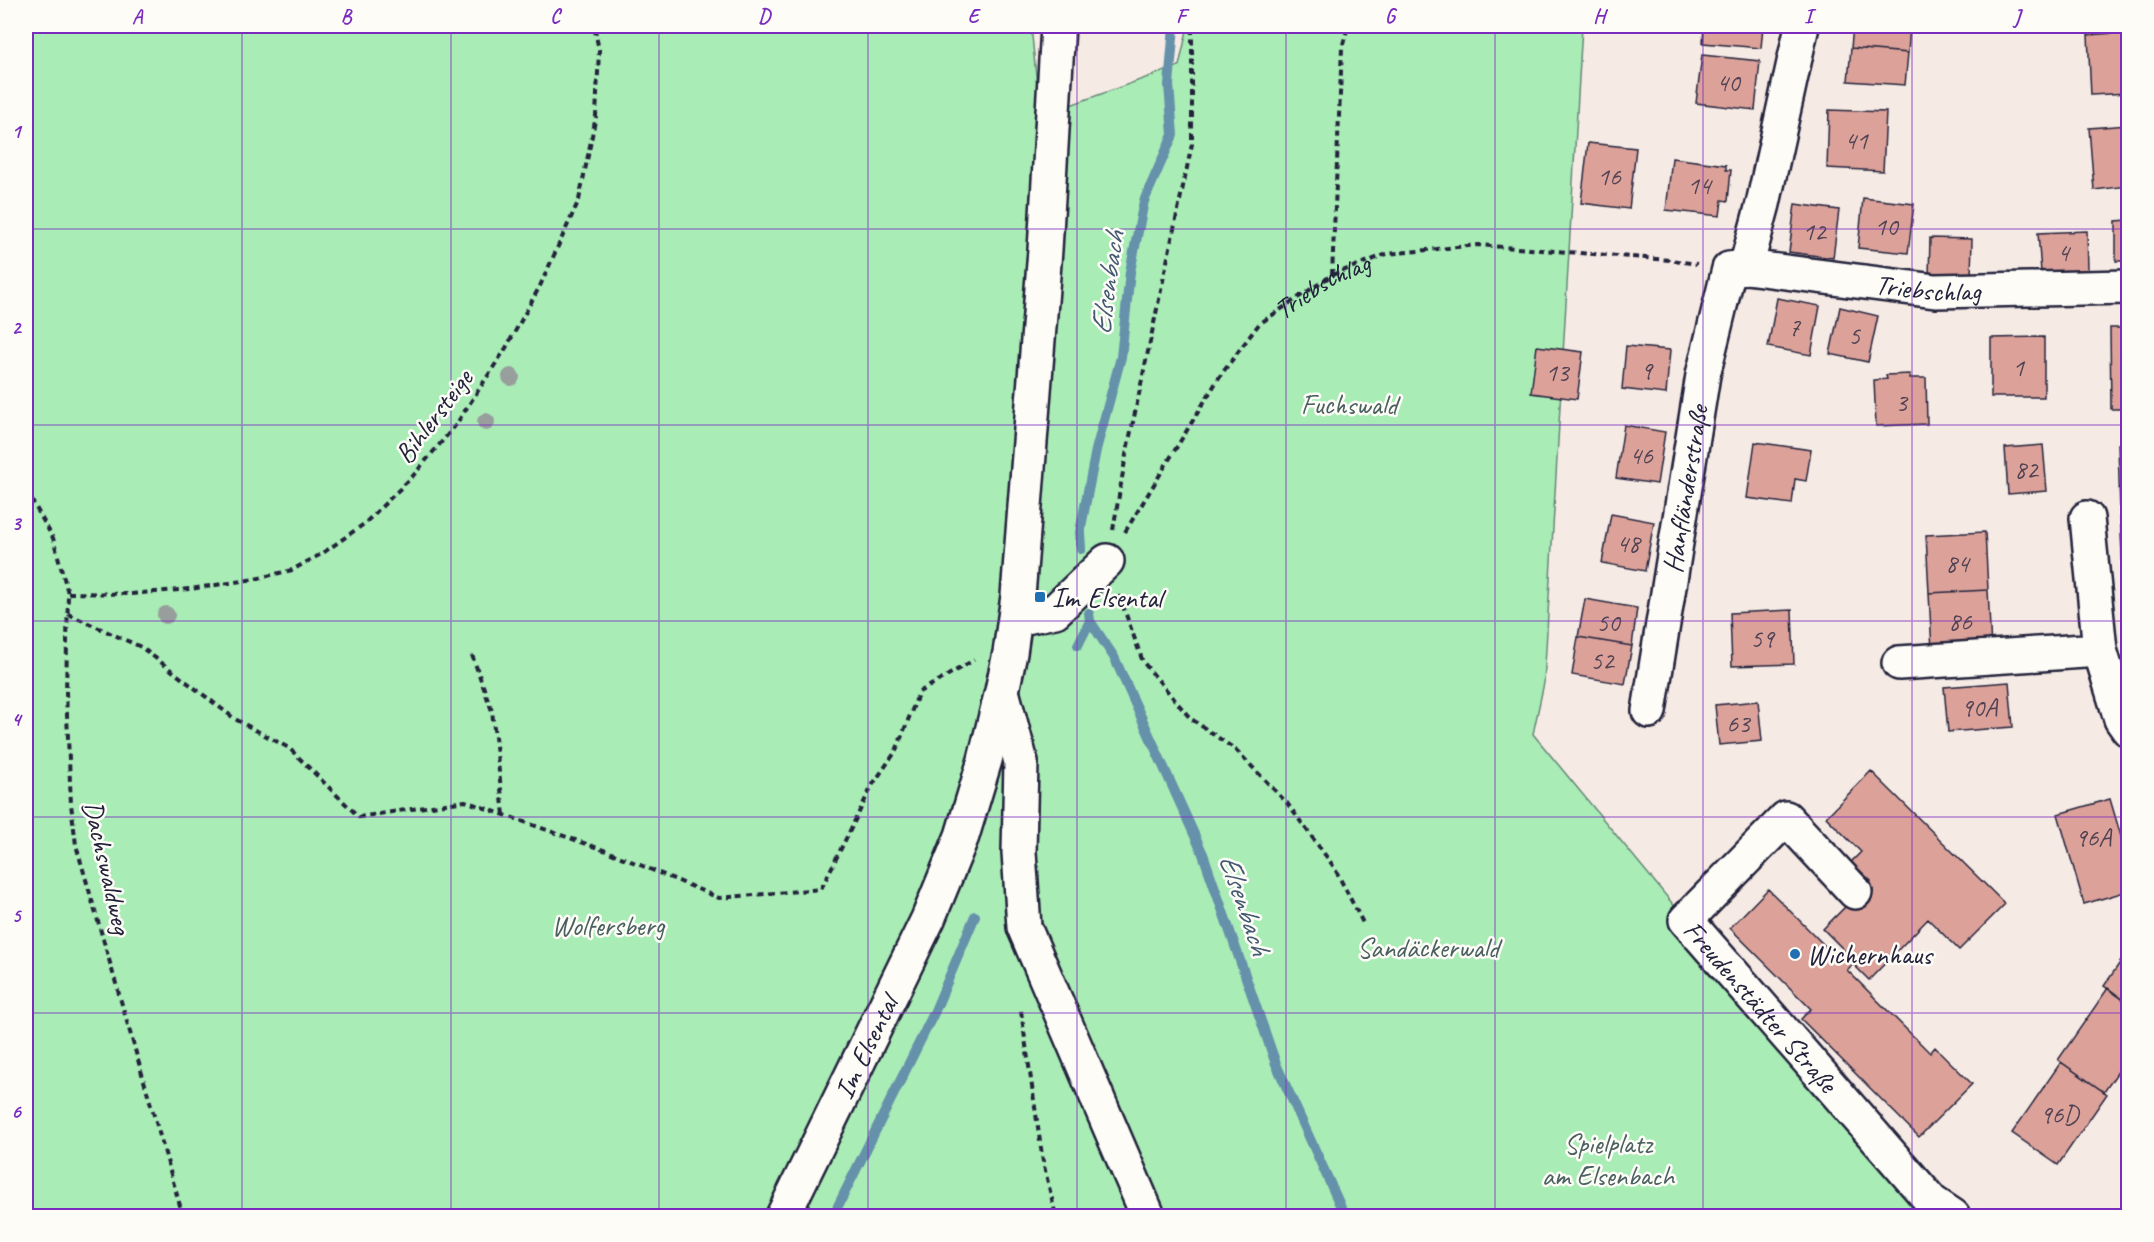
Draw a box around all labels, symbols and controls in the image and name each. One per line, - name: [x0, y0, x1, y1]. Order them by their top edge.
- text: A: [132, 4, 144, 29]
- text: B: [341, 4, 353, 29]
- text: C: [550, 4, 562, 29]
- text: D: [758, 4, 772, 29]
- text: E: [968, 4, 982, 29]
- text: F: [1176, 4, 1190, 29]
- text: G: [1385, 4, 1398, 29]
- text: H: [1593, 4, 1608, 29]
- text: I: [1804, 4, 1817, 29]
- text: J: [2012, 4, 2024, 29]
- house number: 40: [1716, 66, 1742, 99]
- text: 1: [12, 119, 23, 144]
- house number: 41: [1844, 124, 1869, 157]
- house number: 16: [1597, 160, 1622, 193]
- house number: 14: [1687, 169, 1713, 202]
- house number: 10: [1874, 210, 1900, 243]
- house number: 12: [1802, 215, 1828, 248]
- water label: Elsenbach: [1081, 227, 1133, 337]
- house number: 4: [2057, 236, 2071, 269]
- street label: Triebschlag: [1267, 245, 1376, 327]
- street label: Triebschlag: [1873, 267, 1982, 309]
- house number: 7: [1788, 311, 1801, 344]
- text: 2: [12, 315, 23, 340]
- house number: 5: [1848, 319, 1861, 352]
- house number: 1: [2012, 351, 2025, 384]
- house number: 9: [1640, 354, 1654, 387]
- house number: 13: [1545, 356, 1571, 389]
- street label: Bihlersteige: [387, 361, 481, 470]
- house number: 3: [1895, 386, 1909, 419]
- park label: Fuchswald: [1301, 387, 1401, 422]
- street label: Hanfländerstraße: [1655, 401, 1716, 575]
- house number: 46: [1629, 439, 1654, 472]
- house number: 82: [2014, 453, 2040, 486]
- text: 3: [12, 511, 23, 536]
- house number: 48: [1616, 527, 1642, 560]
- house number: 84: [1945, 547, 1971, 580]
- place label: Im Elsental: [1052, 580, 1167, 615]
- marker: Im Elsental: [1033, 590, 1047, 604]
- house number: 86: [1948, 605, 1973, 638]
- house number: 50: [1596, 606, 1622, 639]
- house number: 59: [1750, 622, 1776, 655]
- house number: 52: [1590, 644, 1616, 677]
- house number: 90A: [1961, 691, 1999, 724]
- text: 4: [12, 707, 24, 732]
- house number: 63: [1726, 707, 1752, 740]
- street label: Dachswaldweg: [75, 797, 140, 939]
- house number: 96A: [2075, 821, 2113, 854]
- water label: Elsenbach: [1210, 849, 1281, 961]
- text: 5: [12, 903, 23, 928]
- park label: Wolfersberg: [552, 908, 666, 943]
- street label: Freudenstädter Straße: [1676, 913, 1846, 1101]
- park label: Sandäckerwald: [1357, 930, 1503, 965]
- place label: Wichernhaus: [1807, 937, 1934, 972]
- marker: Wichernhaus: [1788, 947, 1802, 961]
- street label: Im Elsental: [826, 985, 908, 1104]
- house number: 96D: [2040, 1098, 2080, 1131]
- text: 6: [11, 1099, 22, 1124]
- park label: Spielplatz am Elsenbach: [1542, 1126, 1676, 1193]

